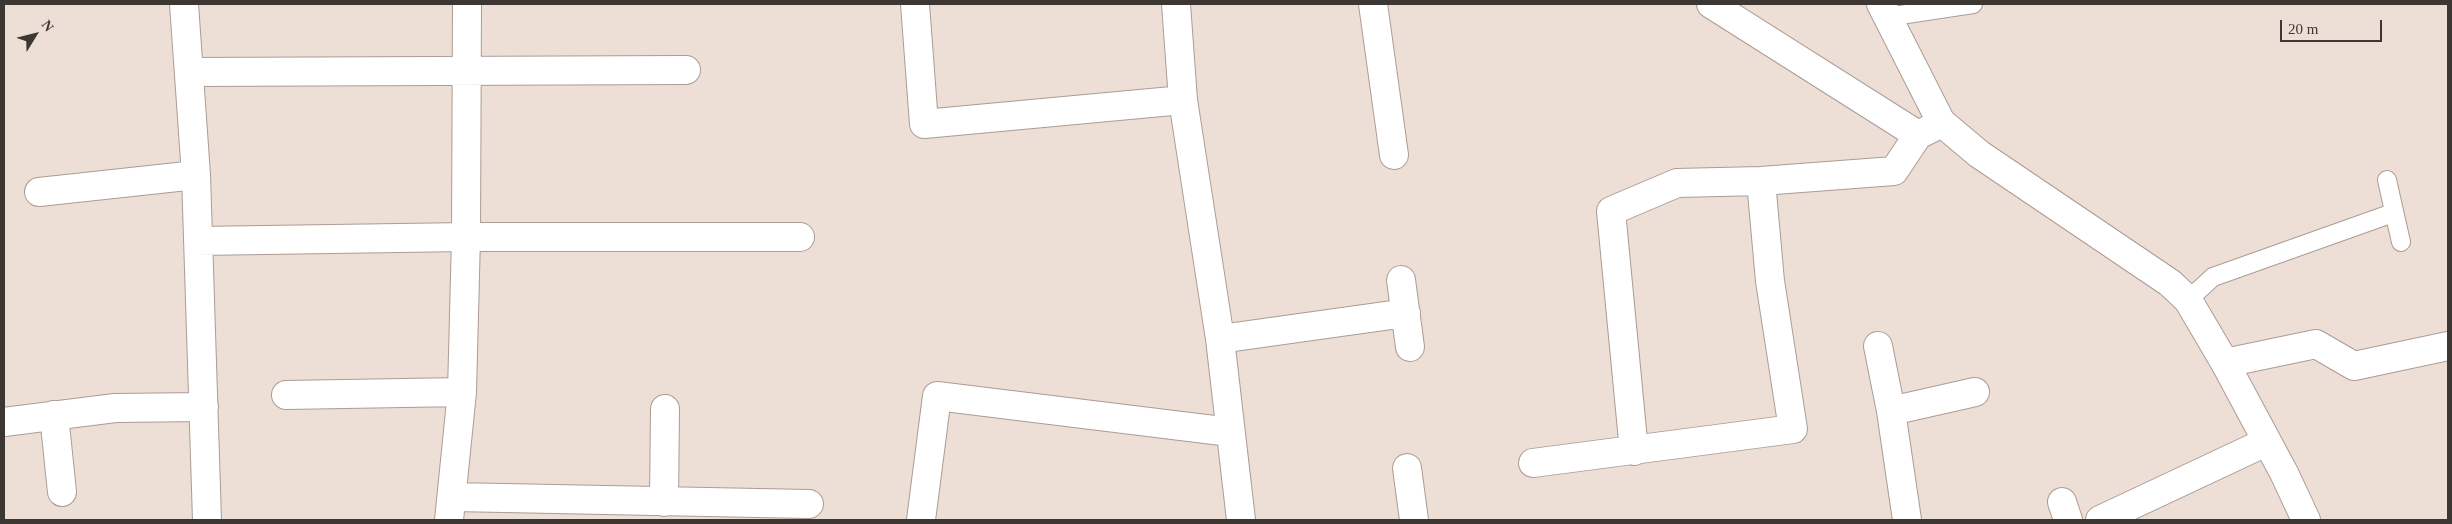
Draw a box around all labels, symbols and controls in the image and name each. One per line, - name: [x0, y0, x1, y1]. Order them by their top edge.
- north arrow: [10, 10, 60, 60]
- scale bar: [2282, 10, 2384, 42]
- text: N: [38, 17, 57, 34]
- text: 20 m: [2288, 21, 2318, 37]

